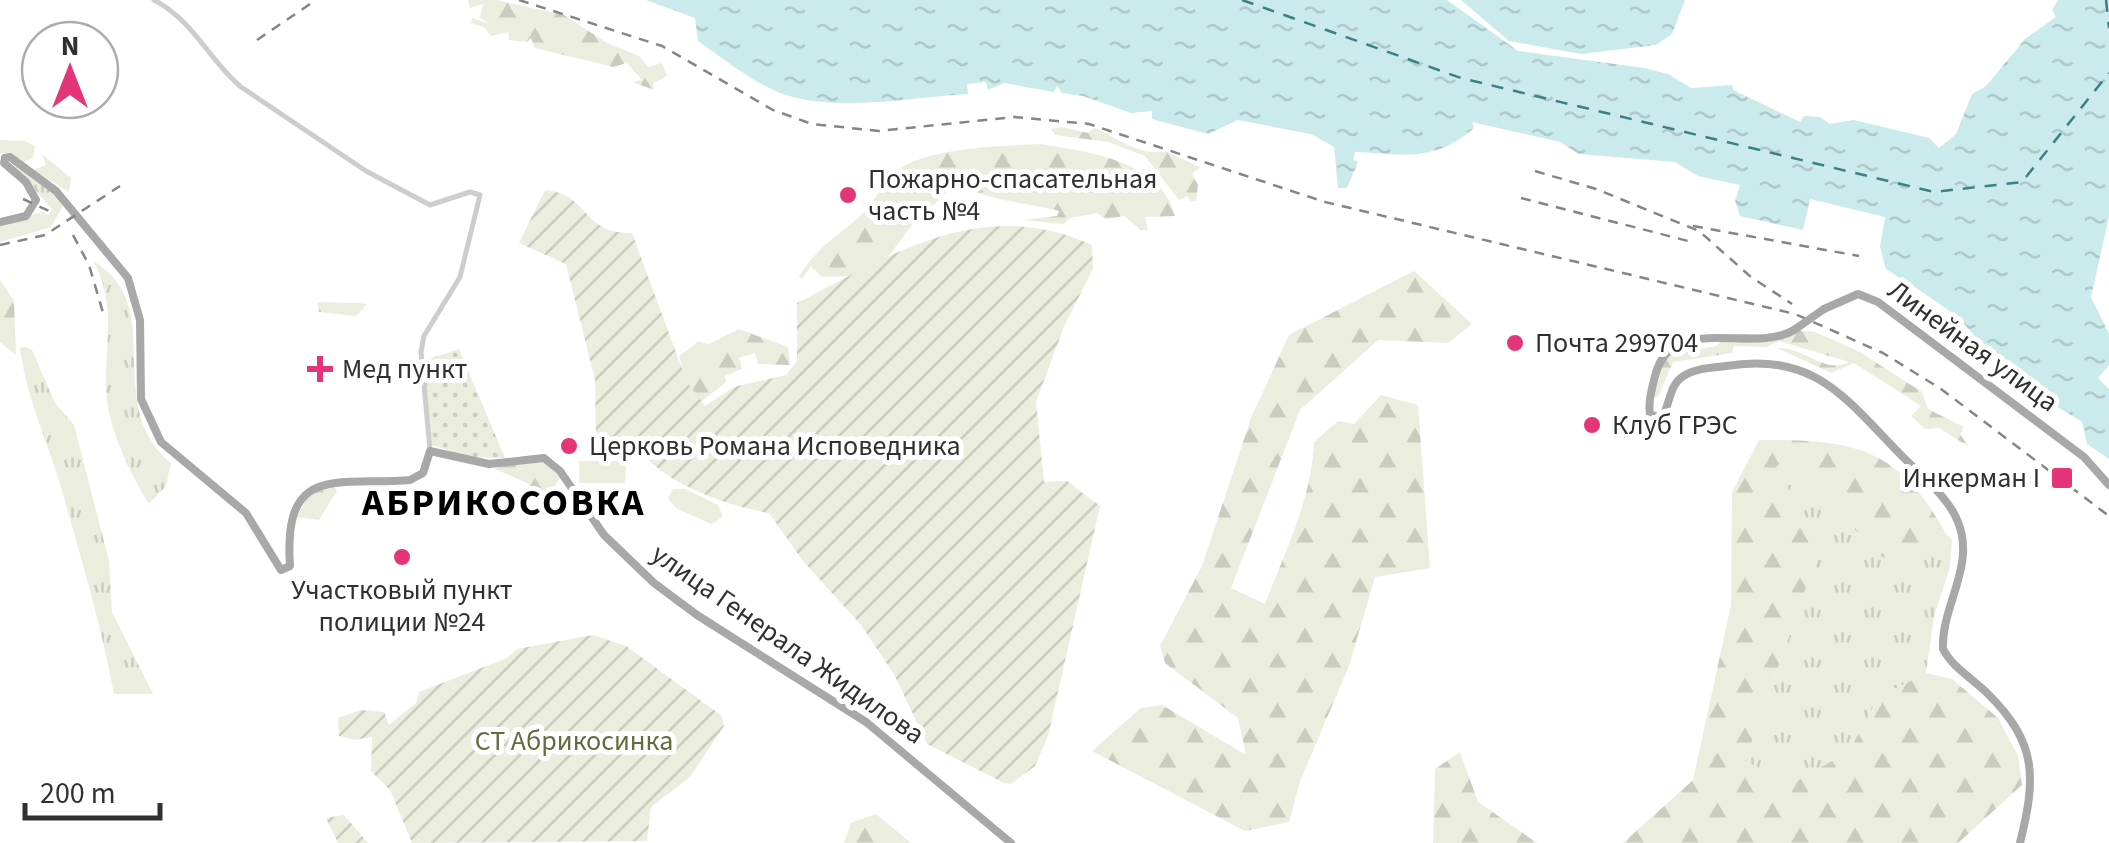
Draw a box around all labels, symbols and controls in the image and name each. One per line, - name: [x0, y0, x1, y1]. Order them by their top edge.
- north arrow: [20, 20, 120, 120]
- text: N: [61, 26, 79, 66]
- place label: Пожарно-спасательная часть №4: [868, 159, 1158, 231]
- marker: Пожарно-спасательная часть №4: [837, 184, 859, 206]
- street label: Линейная улица: [1879, 270, 2067, 422]
- place label: Почта 299704: [1535, 323, 1698, 363]
- marker: Почта 299704: [1504, 332, 1526, 354]
- place label: Мед пункт: [342, 349, 467, 389]
- marker: Мед пункт: [307, 356, 333, 382]
- place label: Клуб ГРЭС: [1612, 405, 1738, 445]
- marker: Клуб ГРЭС: [1581, 414, 1603, 436]
- place label: Церковь Романа Исповедника: [589, 426, 961, 466]
- marker: Церковь Романа Исповедника: [558, 435, 580, 457]
- place label: Инкерман I: [1903, 458, 2040, 498]
- marker: Инкерман I: [2049, 465, 2075, 491]
- district label: АБРИКОСОВКА: [361, 476, 646, 530]
- street label: улица Генерала Жидилова: [643, 534, 933, 754]
- marker: Участковый пункт полиции №24: [391, 546, 413, 568]
- place label: Участковый пункт полиции №24: [291, 570, 513, 642]
- park label: СТ Абрикосинка: [475, 721, 673, 761]
- scale bar: [25, 758, 160, 820]
- text: 200 m: [40, 772, 116, 815]

